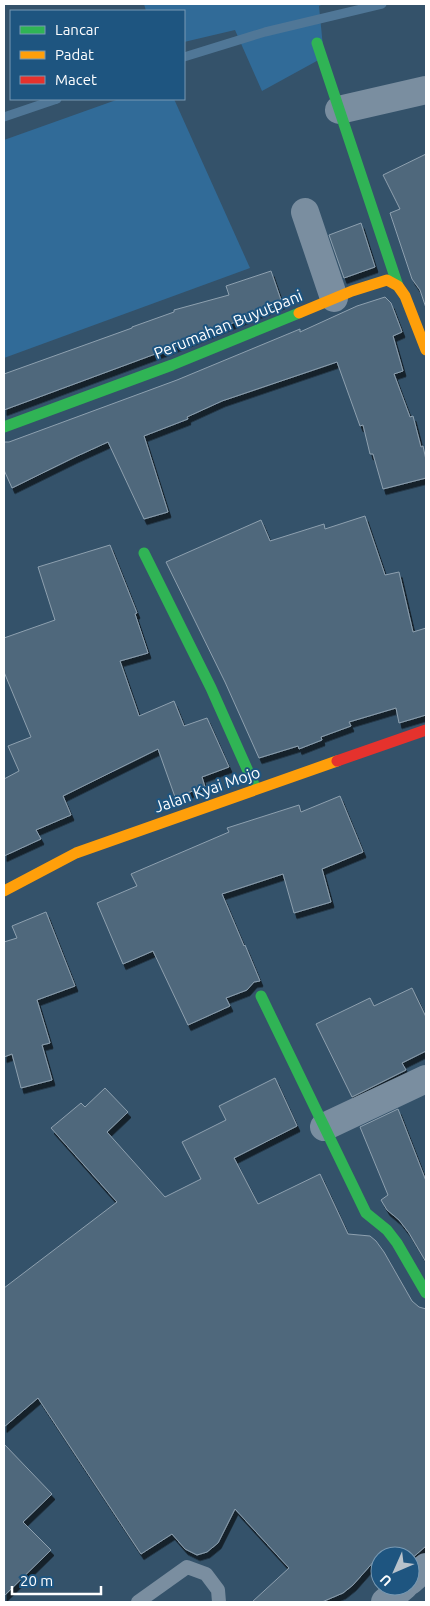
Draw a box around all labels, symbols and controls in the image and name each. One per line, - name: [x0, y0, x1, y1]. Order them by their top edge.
- legend: [10, 10, 185, 100]
- text: Lancar: [55, 21, 100, 38]
- text: Padat: [55, 46, 94, 63]
- text: Macet: [55, 71, 97, 88]
- street label: Perumahan Buyutpani: [151, 286, 305, 362]
- street label: Jalan Kyai Mojo: [152, 762, 262, 816]
- north arrow: [370, 1546, 420, 1596]
- scale bar: [12, 1564, 101, 1596]
- text: U: [377, 1571, 395, 1589]
- text: 20 m: [20, 1572, 53, 1589]

